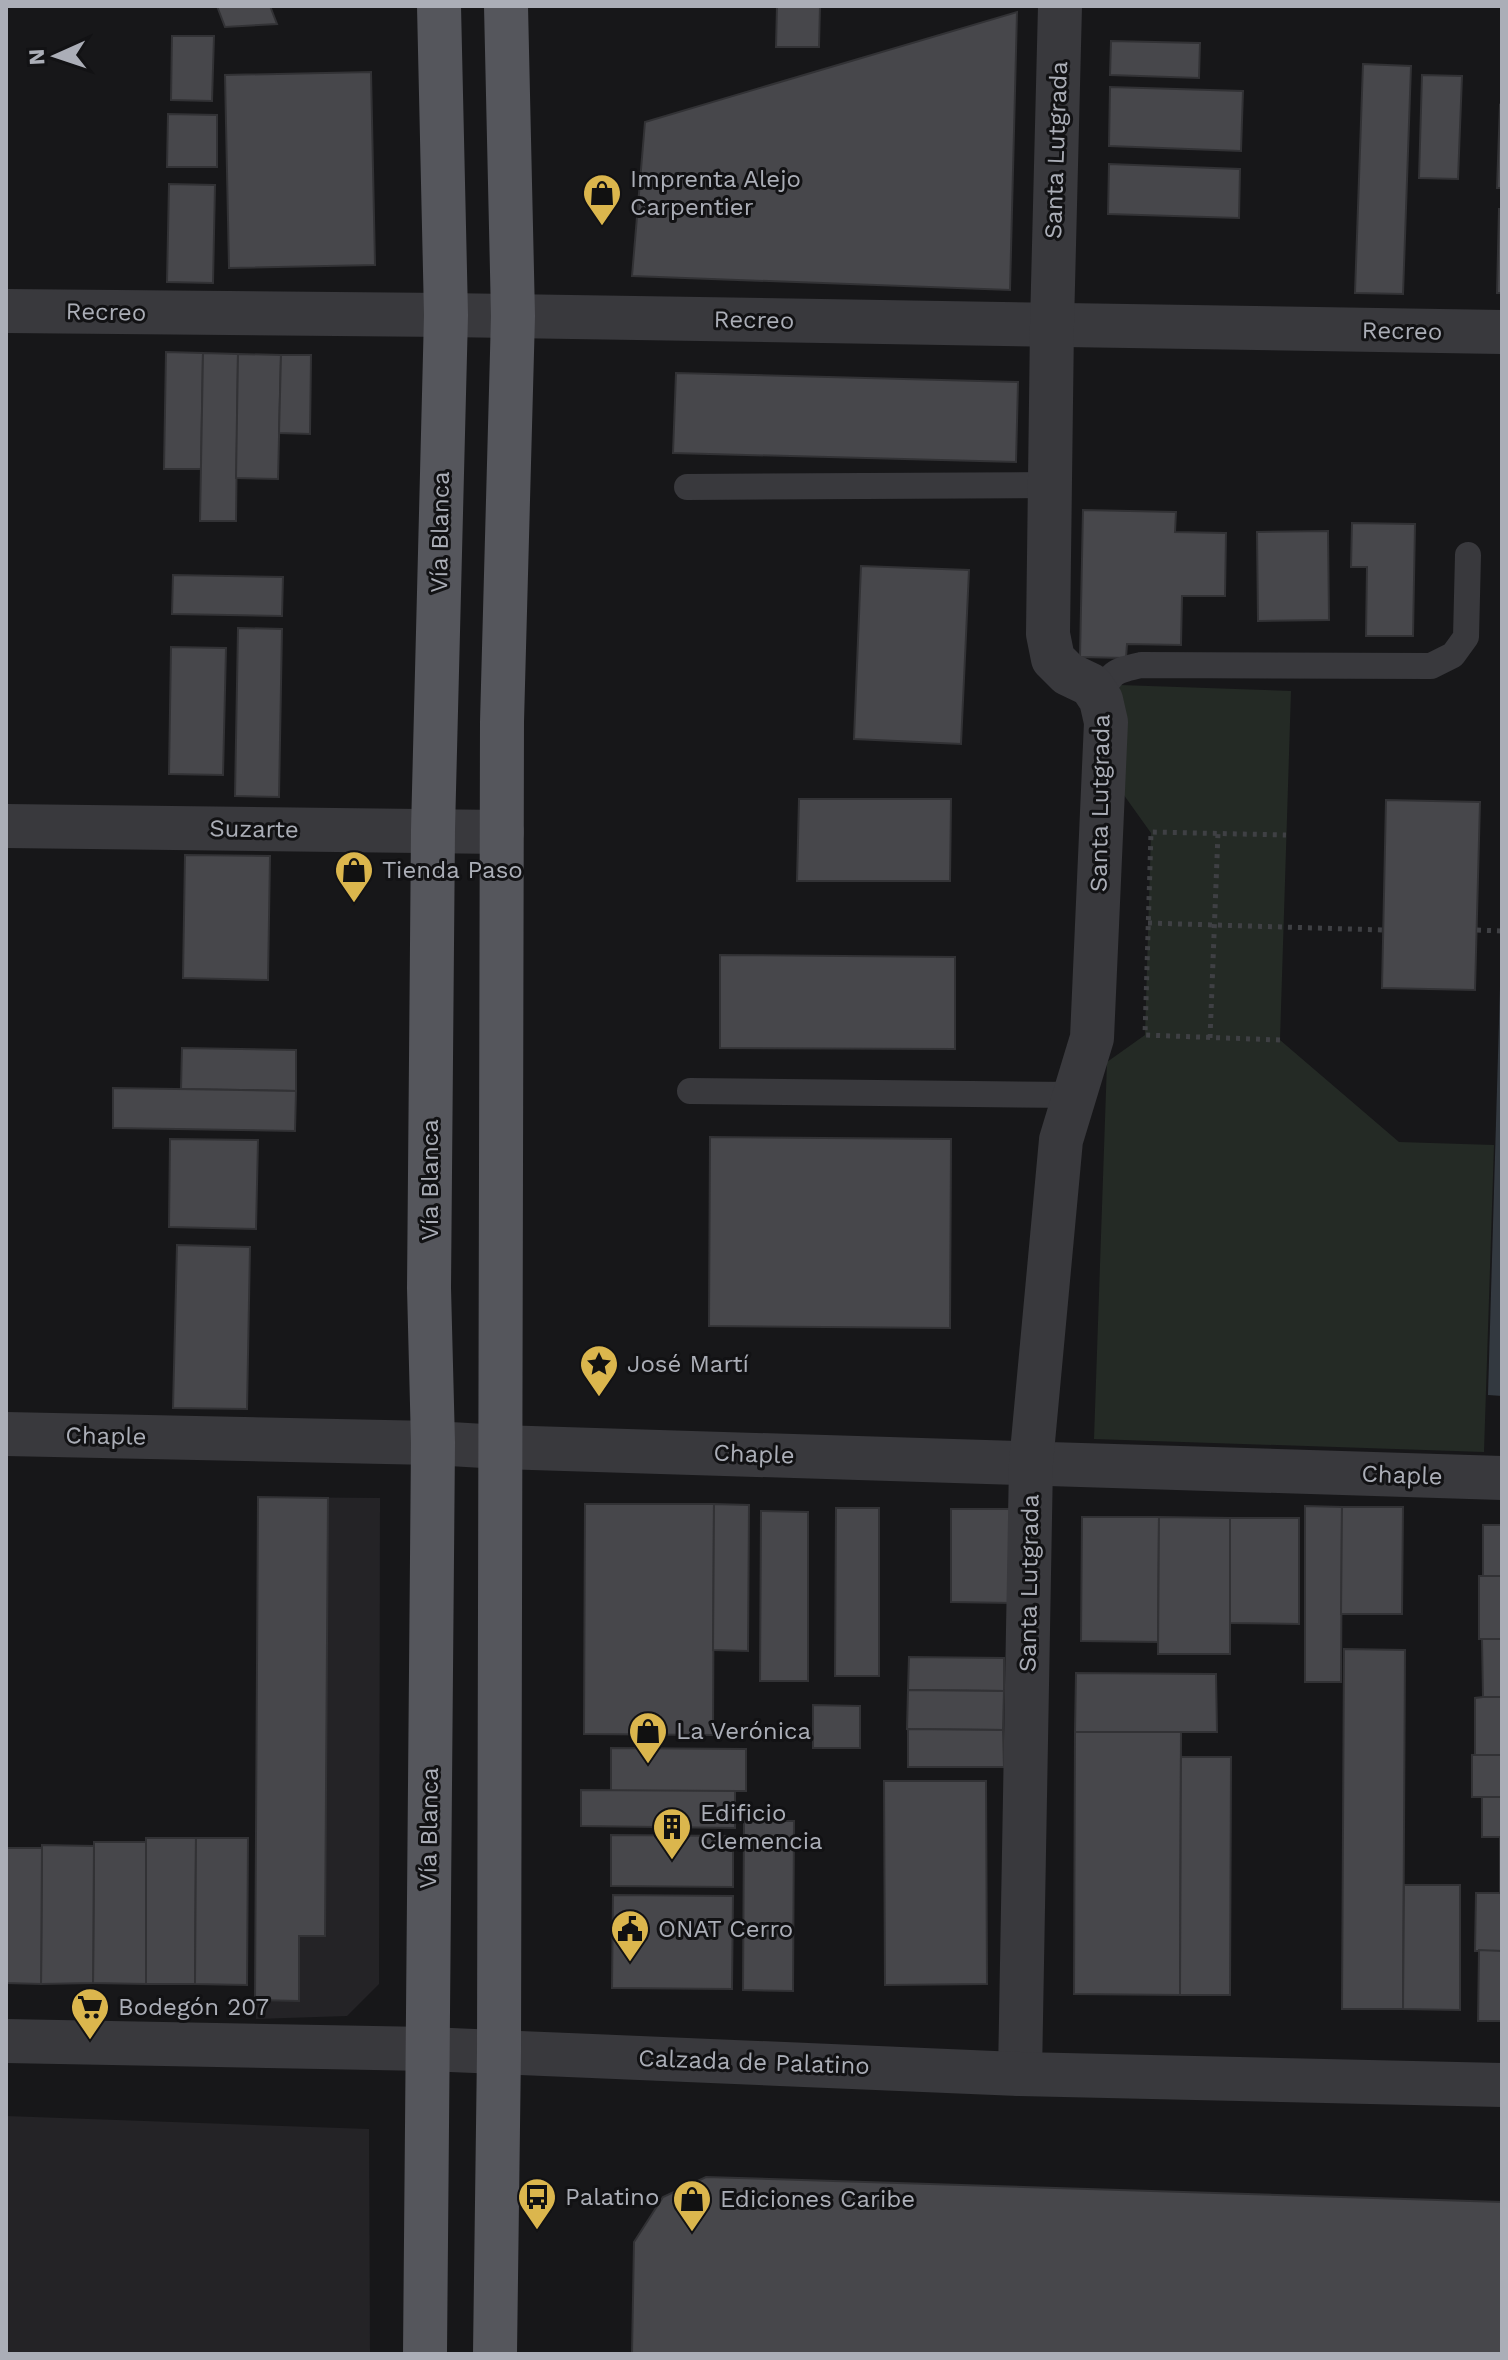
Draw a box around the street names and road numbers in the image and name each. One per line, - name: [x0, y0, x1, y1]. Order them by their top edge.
- street label: Santa Lutgrada: [1039, 61, 1073, 239]
- street label: Recreo: [66, 297, 146, 327]
- street label: Recreo: [714, 305, 794, 335]
- street label: Recreo: [1362, 316, 1442, 346]
- street label: Vía Blanca: [425, 471, 455, 593]
- street label: Santa Lutgrada: [1084, 714, 1116, 892]
- street label: Suzarte: [209, 814, 299, 844]
- street label: Vía Blanca: [416, 1119, 444, 1241]
- street label: Chaple: [65, 1421, 147, 1451]
- street label: Chaple: [713, 1439, 795, 1469]
- street label: Chaple: [1361, 1460, 1443, 1490]
- street label: Santa Lutgrada: [1013, 1494, 1045, 1672]
- street label: Vía Blanca: [414, 1767, 444, 1889]
- street label: Calzada de Palatino: [638, 2044, 870, 2080]

